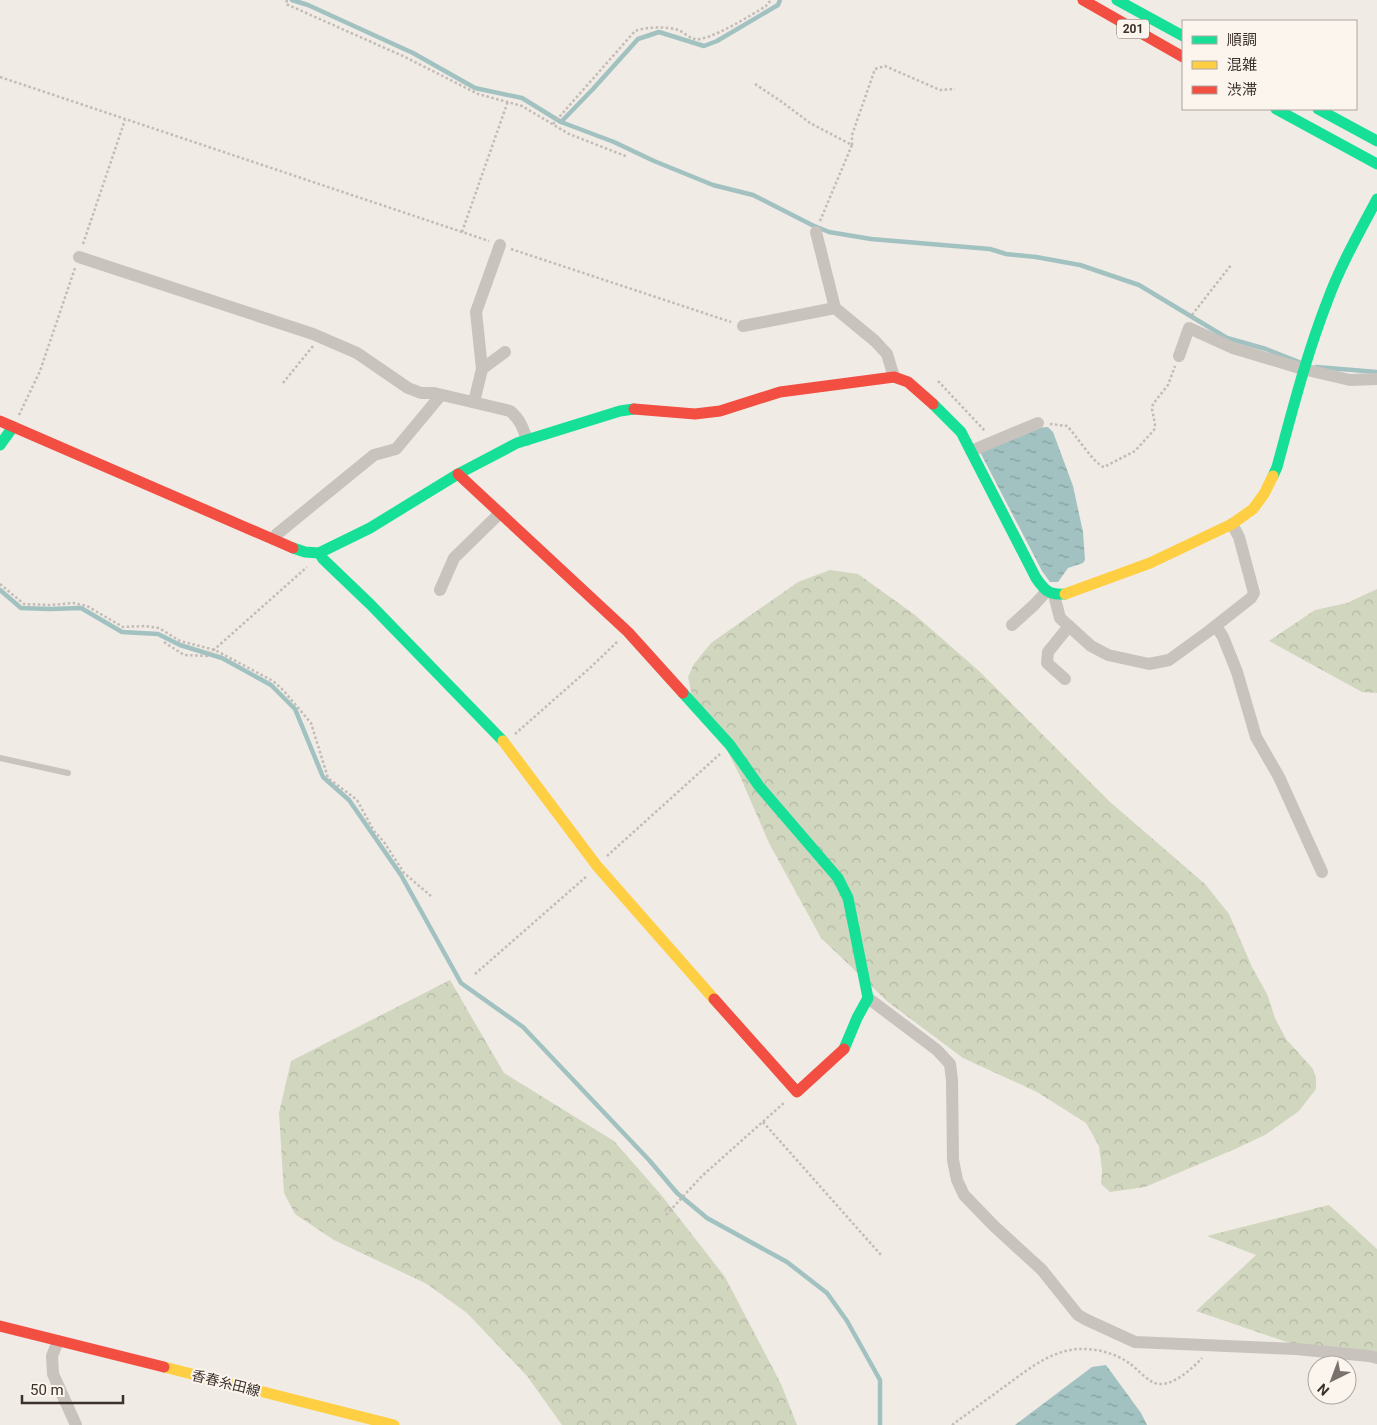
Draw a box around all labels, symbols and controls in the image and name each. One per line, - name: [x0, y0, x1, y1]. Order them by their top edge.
- road number: 201: [1117, 20, 1149, 38]
- legend: [1182, 20, 1357, 110]
- text: 順調: [1227, 31, 1257, 49]
- text: 混雑: [1227, 56, 1257, 74]
- text: 渋滞: [1227, 81, 1257, 99]
- north arrow: [1307, 1355, 1357, 1405]
- street label: 香春糸田線: [190, 1367, 262, 1399]
- scale bar: [22, 1372, 124, 1404]
- text: N: [1314, 1380, 1332, 1399]
- text: 50 m: [30, 1381, 64, 1399]

